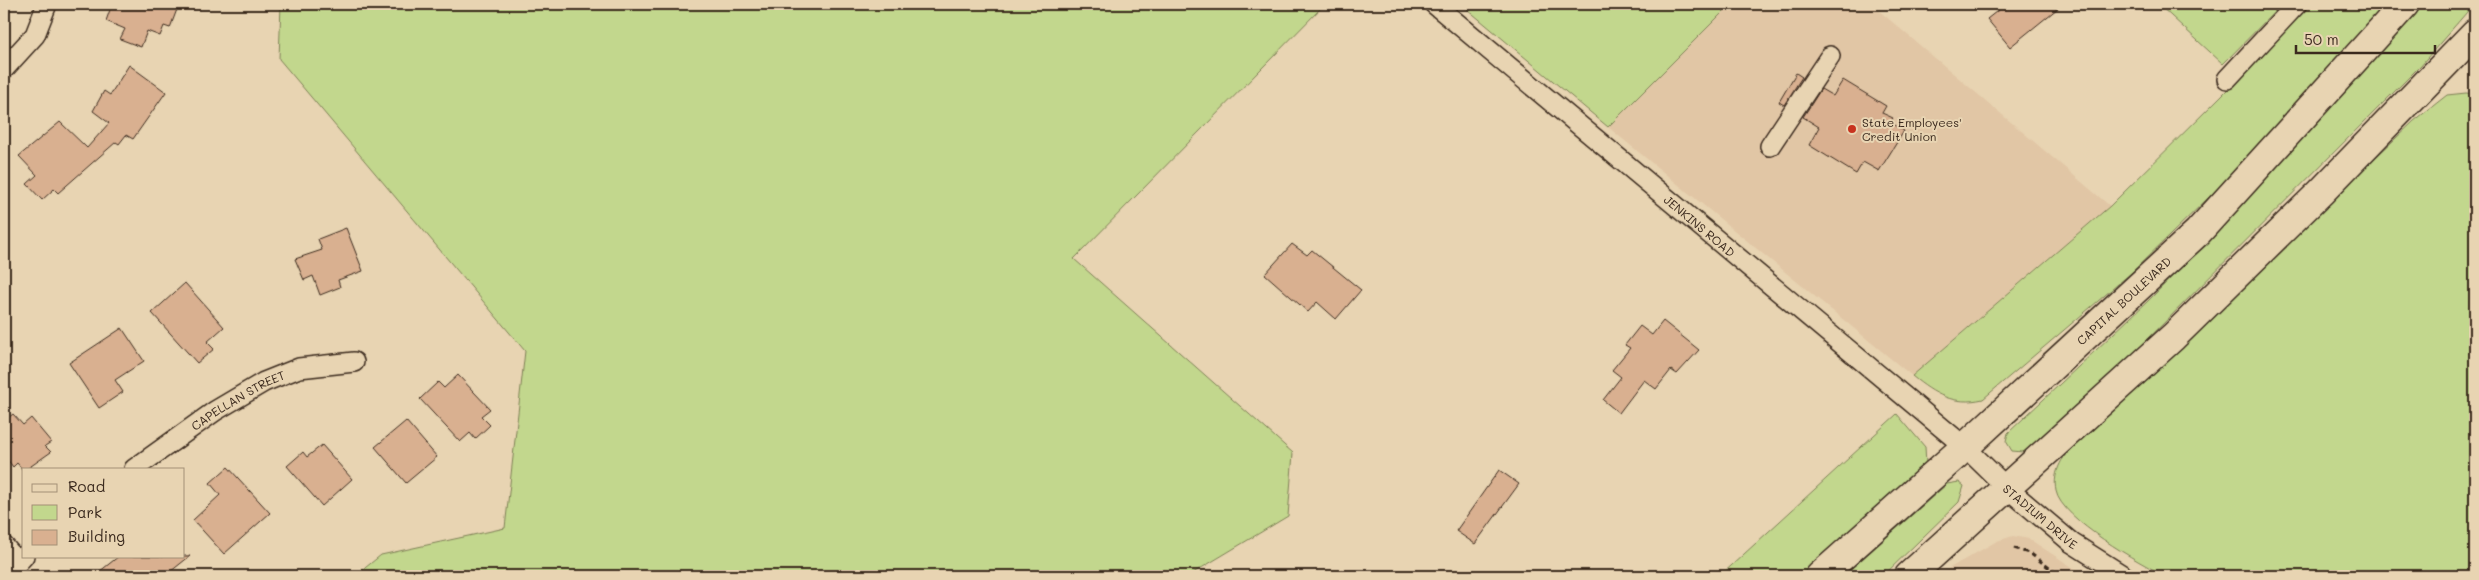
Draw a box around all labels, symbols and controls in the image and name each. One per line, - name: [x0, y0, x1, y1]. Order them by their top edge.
- scale bar: [2296, 22, 2435, 54]
- text: 50 m: [2304, 29, 2339, 49]
- place label: State Employees' Credit Union: [1862, 114, 1962, 144]
- marker: State Employees' Credit Union: [1846, 123, 1858, 135]
- street label: JENKINS ROAD: [1661, 191, 1739, 260]
- street label: CAPITAL BOULEVARD: [2073, 253, 2174, 348]
- street label: CAPELLAN STREET: [188, 366, 287, 434]
- legend: [22, 468, 185, 558]
- text: Road: [68, 476, 105, 496]
- street label: STADIUM DRIVE: [2000, 481, 2081, 552]
- text: Park: [68, 502, 102, 522]
- text: Building: [68, 526, 125, 546]

